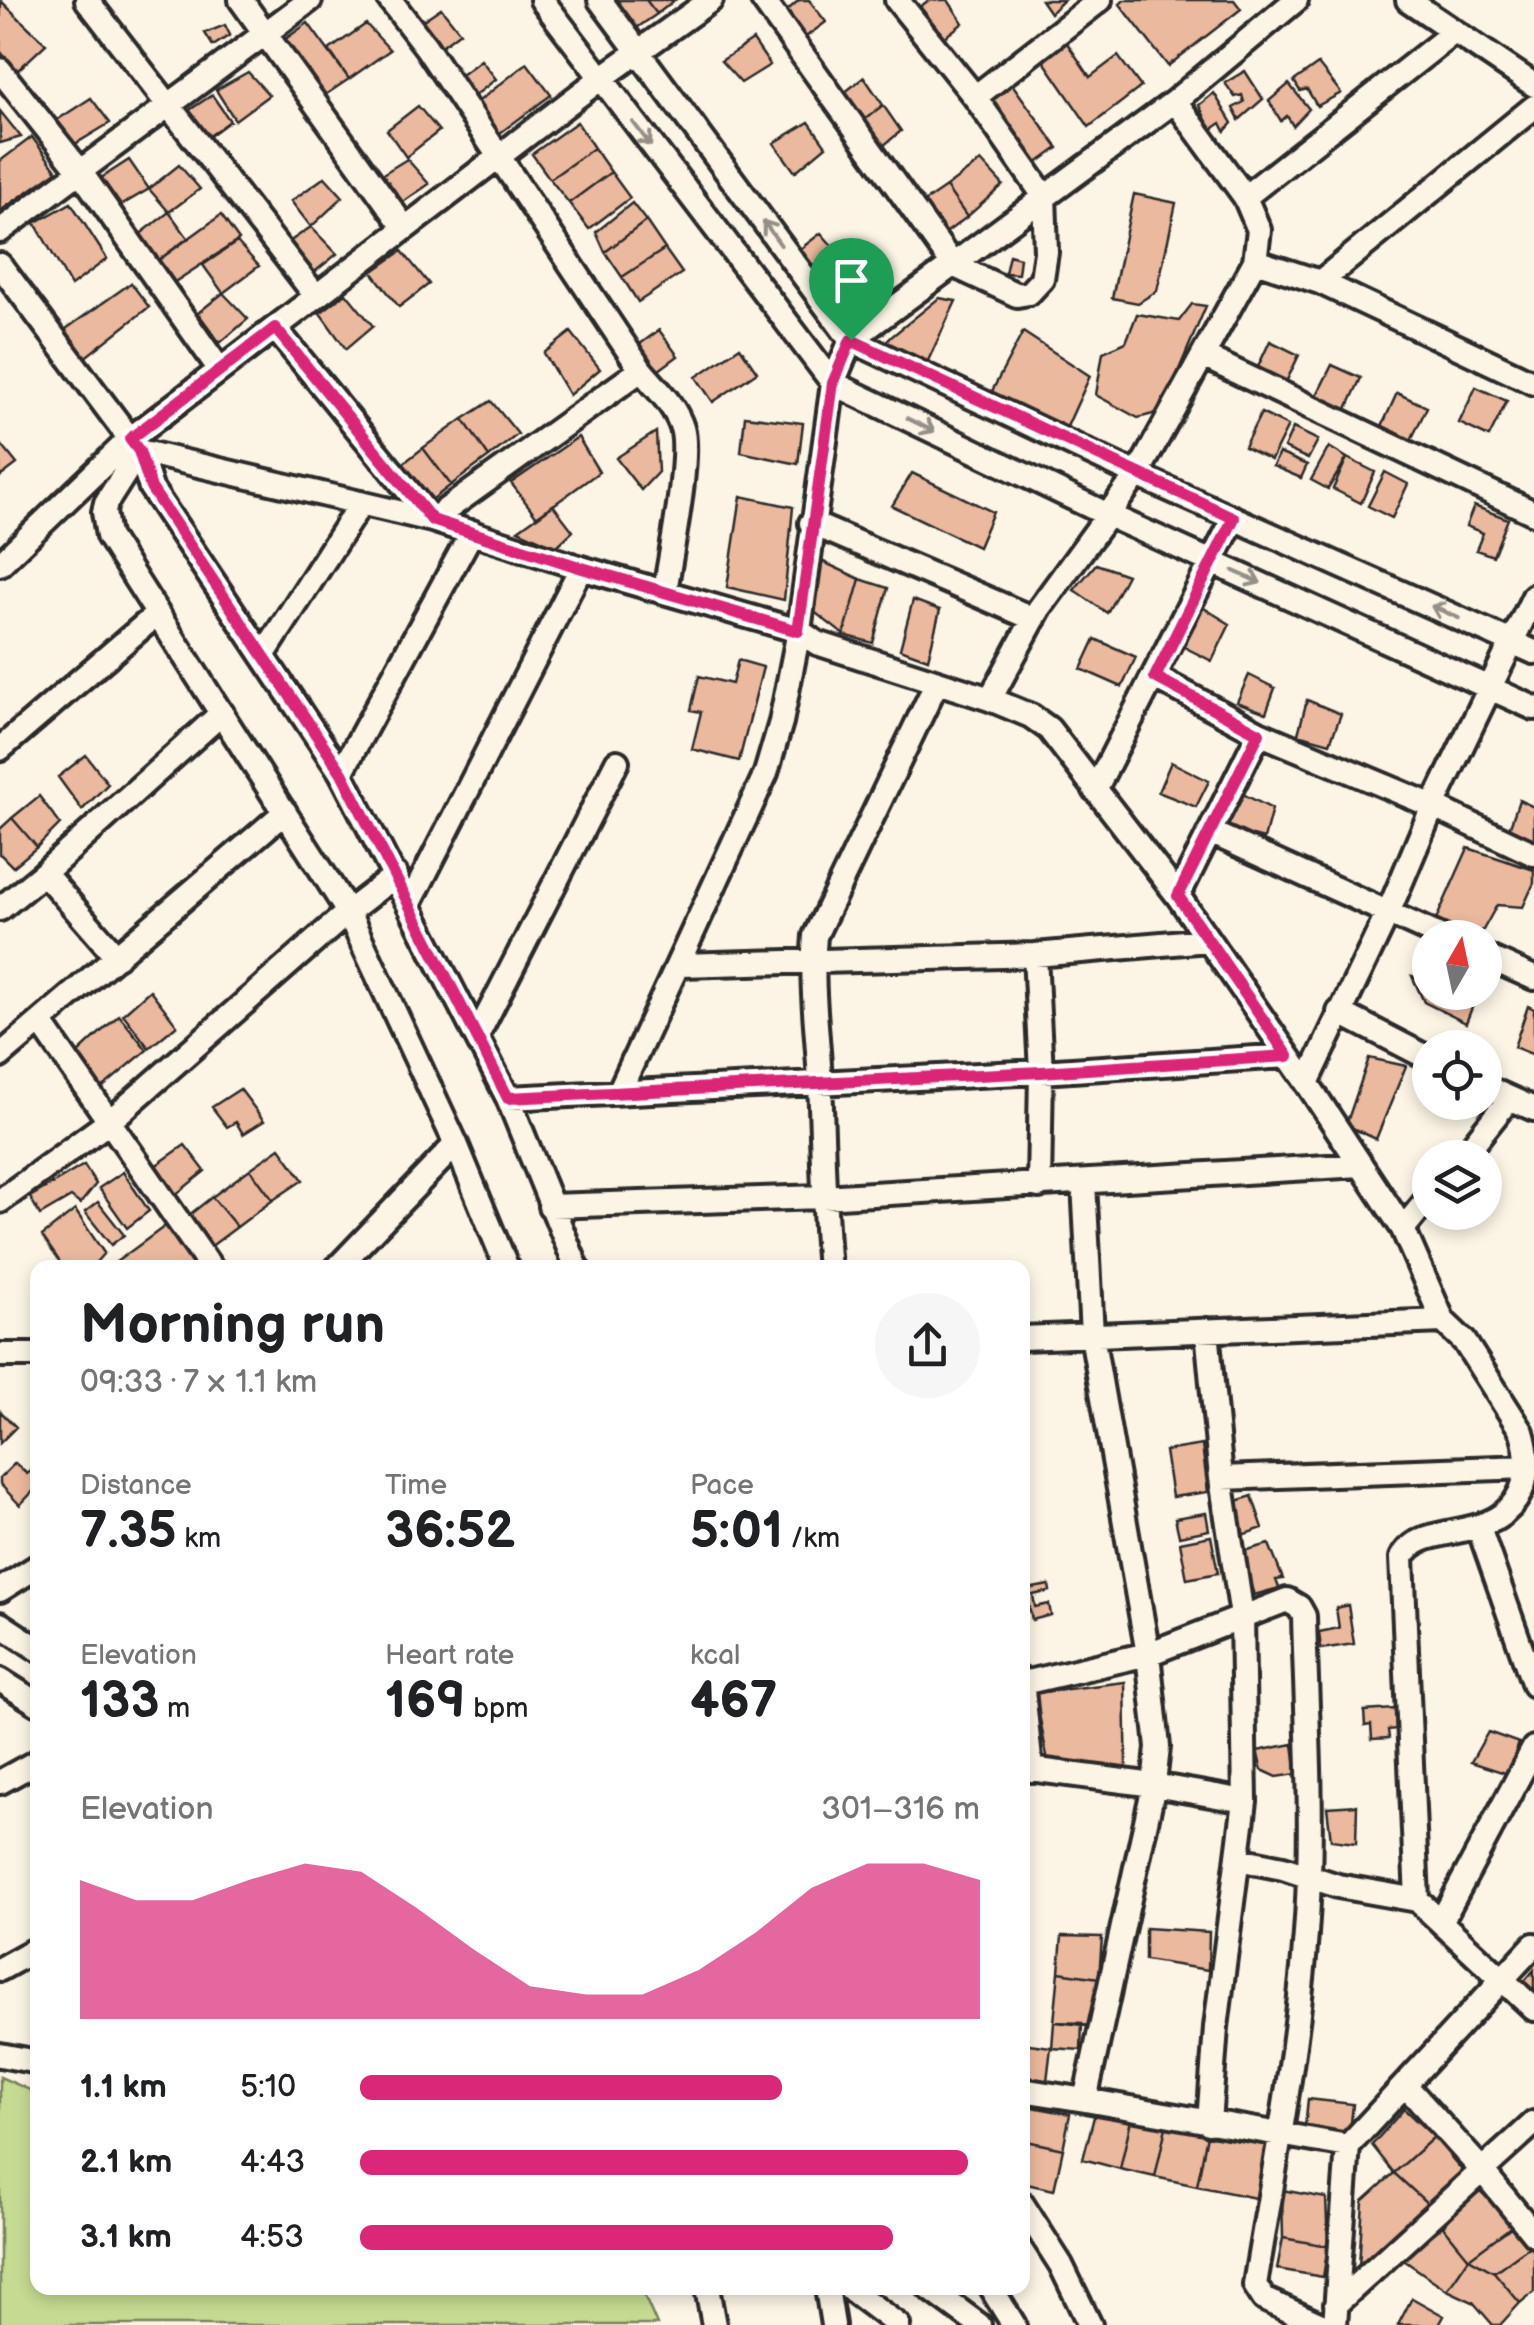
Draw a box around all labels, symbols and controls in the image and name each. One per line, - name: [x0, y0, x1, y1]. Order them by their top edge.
- one-way arrow: [631, 120, 652, 147]
- one-way arrow: [762, 220, 783, 247]
- pin: [809, 238, 894, 341]
- icon: arrive: [824, 253, 879, 308]
- one-way arrow: [905, 417, 935, 436]
- one-way arrow: [1231, 569, 1261, 588]
- one-way arrow: [1430, 602, 1461, 620]
- north arrow: [1412, 920, 1502, 1010]
- map controls: [1412, 920, 1502, 1230]
- button: locate: [1412, 1030, 1502, 1120]
- button: layers: [1412, 1140, 1502, 1230]
- text: Morning run: [80, 1292, 385, 1359]
- button: share: [875, 1293, 980, 1398]
- text: 09:33 · 7 × 1.1 km: [80, 1363, 317, 1402]
- text: Distance: [80, 1469, 192, 1502]
- text: Time: [385, 1469, 447, 1502]
- text: Pace: [690, 1469, 754, 1502]
- text: 7.35: [80, 1502, 177, 1562]
- text: 36:52: [385, 1502, 515, 1562]
- text: 5:01: [690, 1502, 783, 1562]
- text: km: [177, 1522, 221, 1555]
- text: /km: [783, 1522, 840, 1555]
- text: Elevation: [80, 1639, 197, 1672]
- text: Heart rate: [385, 1639, 514, 1672]
- text: kcal: [690, 1639, 740, 1672]
- text: 133: [80, 1672, 159, 1732]
- text: 169: [385, 1672, 466, 1732]
- text: 467: [690, 1672, 777, 1732]
- text: m: [159, 1692, 190, 1725]
- text: bpm: [466, 1692, 528, 1725]
- text: Elevation: [80, 1790, 213, 1829]
- text: 301–316 m: [821, 1790, 980, 1829]
- text: 1.1 km: [80, 2068, 167, 2107]
- text: 5:10: [240, 2068, 296, 2107]
- text: 2.1 km: [80, 2143, 172, 2182]
- text: 4:43: [240, 2143, 305, 2182]
- text: 3.1 km: [80, 2218, 172, 2257]
- text: 4:53: [240, 2218, 304, 2257]

